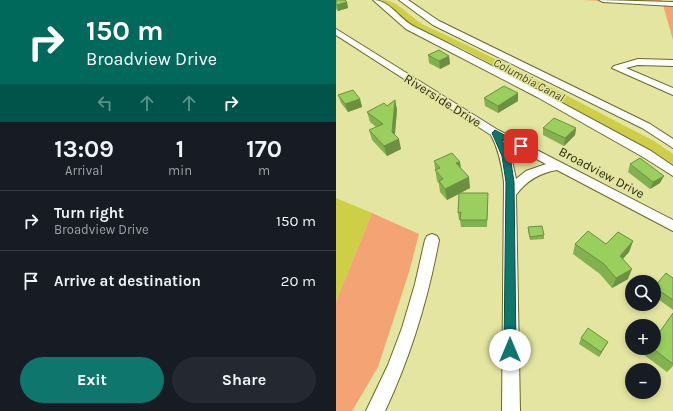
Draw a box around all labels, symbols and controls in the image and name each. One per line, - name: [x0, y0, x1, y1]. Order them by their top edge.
- text: 150 m: [86, 14, 164, 47]
- icon: right: [20, 16, 72, 68]
- text: Broadview Drive: [86, 48, 217, 70]
- water label: Columbia Canal: [491, 55, 567, 105]
- street label: Riverside Drive: [401, 71, 484, 130]
- icon: left: [94, 92, 116, 114]
- icon: ahead: [136, 92, 158, 114]
- icon: ahead: [178, 92, 200, 114]
- icon: right: [220, 92, 242, 114]
- pin: [504, 129, 538, 163]
- text: 13:09: [54, 135, 114, 163]
- text: 1: [176, 135, 184, 163]
- text: 170: [246, 135, 282, 163]
- icon: arrive: [510, 135, 532, 157]
- street label: Broadview Drive: [556, 144, 647, 201]
- text: Arrival: [65, 163, 103, 178]
- text: min: [168, 163, 192, 178]
- text: m: [258, 163, 270, 178]
- text: Turn right: [54, 204, 124, 222]
- icon: right: [20, 210, 42, 232]
- text: 150 m: [276, 212, 316, 230]
- text: Broadview Drive: [54, 222, 149, 237]
- icon: arrive: [20, 270, 42, 292]
- text: Arrive at destination: [54, 272, 201, 290]
- text: 20 m: [281, 272, 316, 290]
- map controls: [625, 275, 661, 399]
- button: search: [625, 275, 661, 311]
- button: +: [625, 319, 661, 355]
- position arrow: [489, 329, 531, 371]
- button: Exit: [20, 357, 164, 403]
- button: Share: [172, 357, 316, 403]
- button: −: [625, 363, 661, 399]

